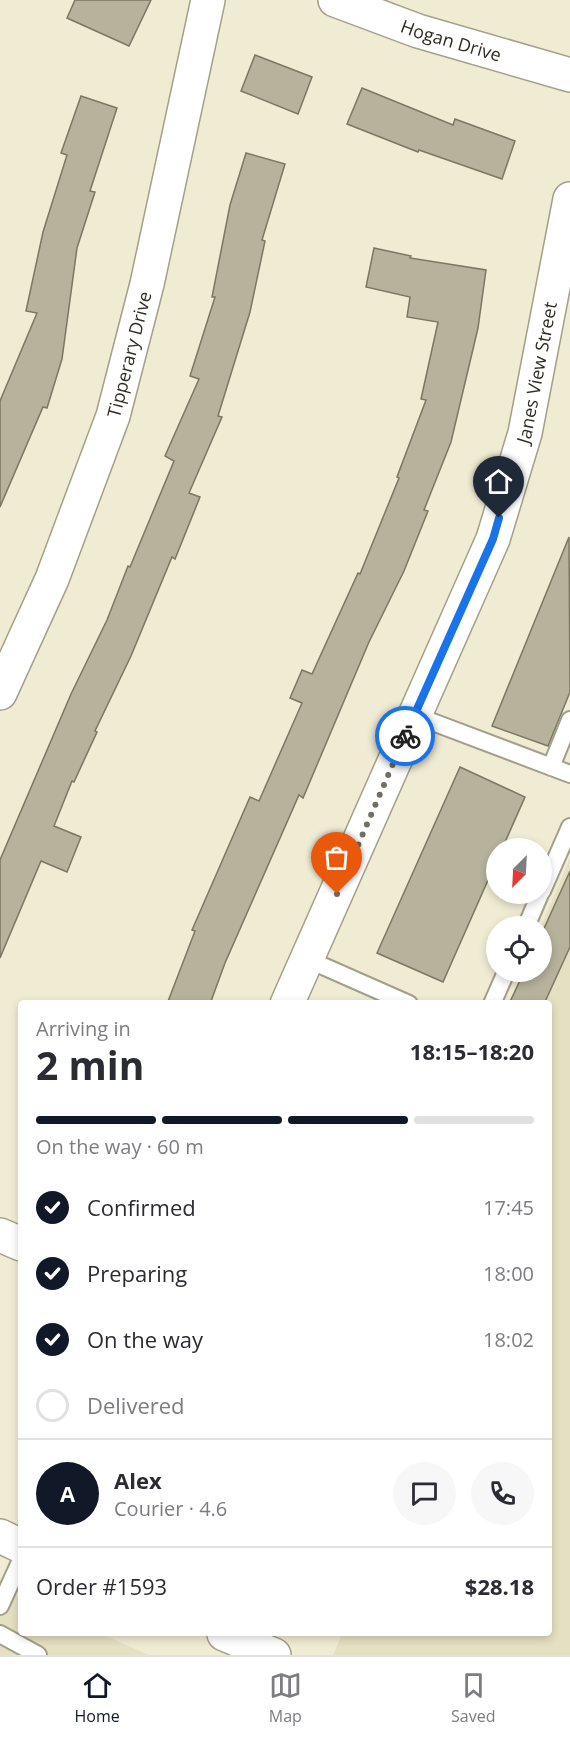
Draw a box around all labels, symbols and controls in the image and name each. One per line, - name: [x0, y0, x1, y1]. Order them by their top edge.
- street label: Hogan Drive: [397, 14, 504, 67]
- street label: Tipperary Drive: [101, 289, 157, 420]
- street label: Janes View Street: [510, 300, 562, 448]
- pin: [473, 456, 524, 518]
- icon: home: [482, 465, 515, 498]
- courier: [375, 706, 435, 766]
- icon: bike: [389, 720, 422, 753]
- pin: [311, 832, 362, 894]
- north arrow: [486, 838, 552, 904]
- map controls: [486, 838, 552, 982]
- icon: bag: [320, 841, 353, 874]
- button: locate: [486, 916, 552, 982]
- text: Arriving in: [36, 1015, 131, 1042]
- text: 18:15–18:20: [410, 1036, 534, 1066]
- text: 2 min: [36, 1038, 144, 1091]
- text: On the way · 60 m: [36, 1133, 204, 1160]
- icon: check: [36, 1191, 69, 1224]
- text: Confirmed: [87, 1192, 196, 1222]
- text: 17:45: [483, 1194, 534, 1221]
- icon: check: [36, 1257, 69, 1290]
- text: Preparing: [87, 1258, 187, 1288]
- text: 18:00: [483, 1260, 534, 1287]
- icon: check: [36, 1323, 69, 1356]
- text: On the way: [87, 1324, 203, 1354]
- text: 18:02: [483, 1326, 534, 1353]
- text: Delivered: [87, 1390, 185, 1420]
- button: chat: [393, 1462, 456, 1525]
- button: phone: [471, 1462, 534, 1525]
- text: Alex: [114, 1465, 162, 1495]
- text: A: [60, 1478, 75, 1508]
- text: Courier · 4.6: [114, 1495, 227, 1522]
- text: Order #1593: [36, 1571, 167, 1601]
- text: $28.18: [465, 1571, 534, 1601]
- tab: Home: [75, 1669, 120, 1727]
- tab: Map: [269, 1669, 302, 1727]
- tab: Saved: [451, 1669, 495, 1727]

